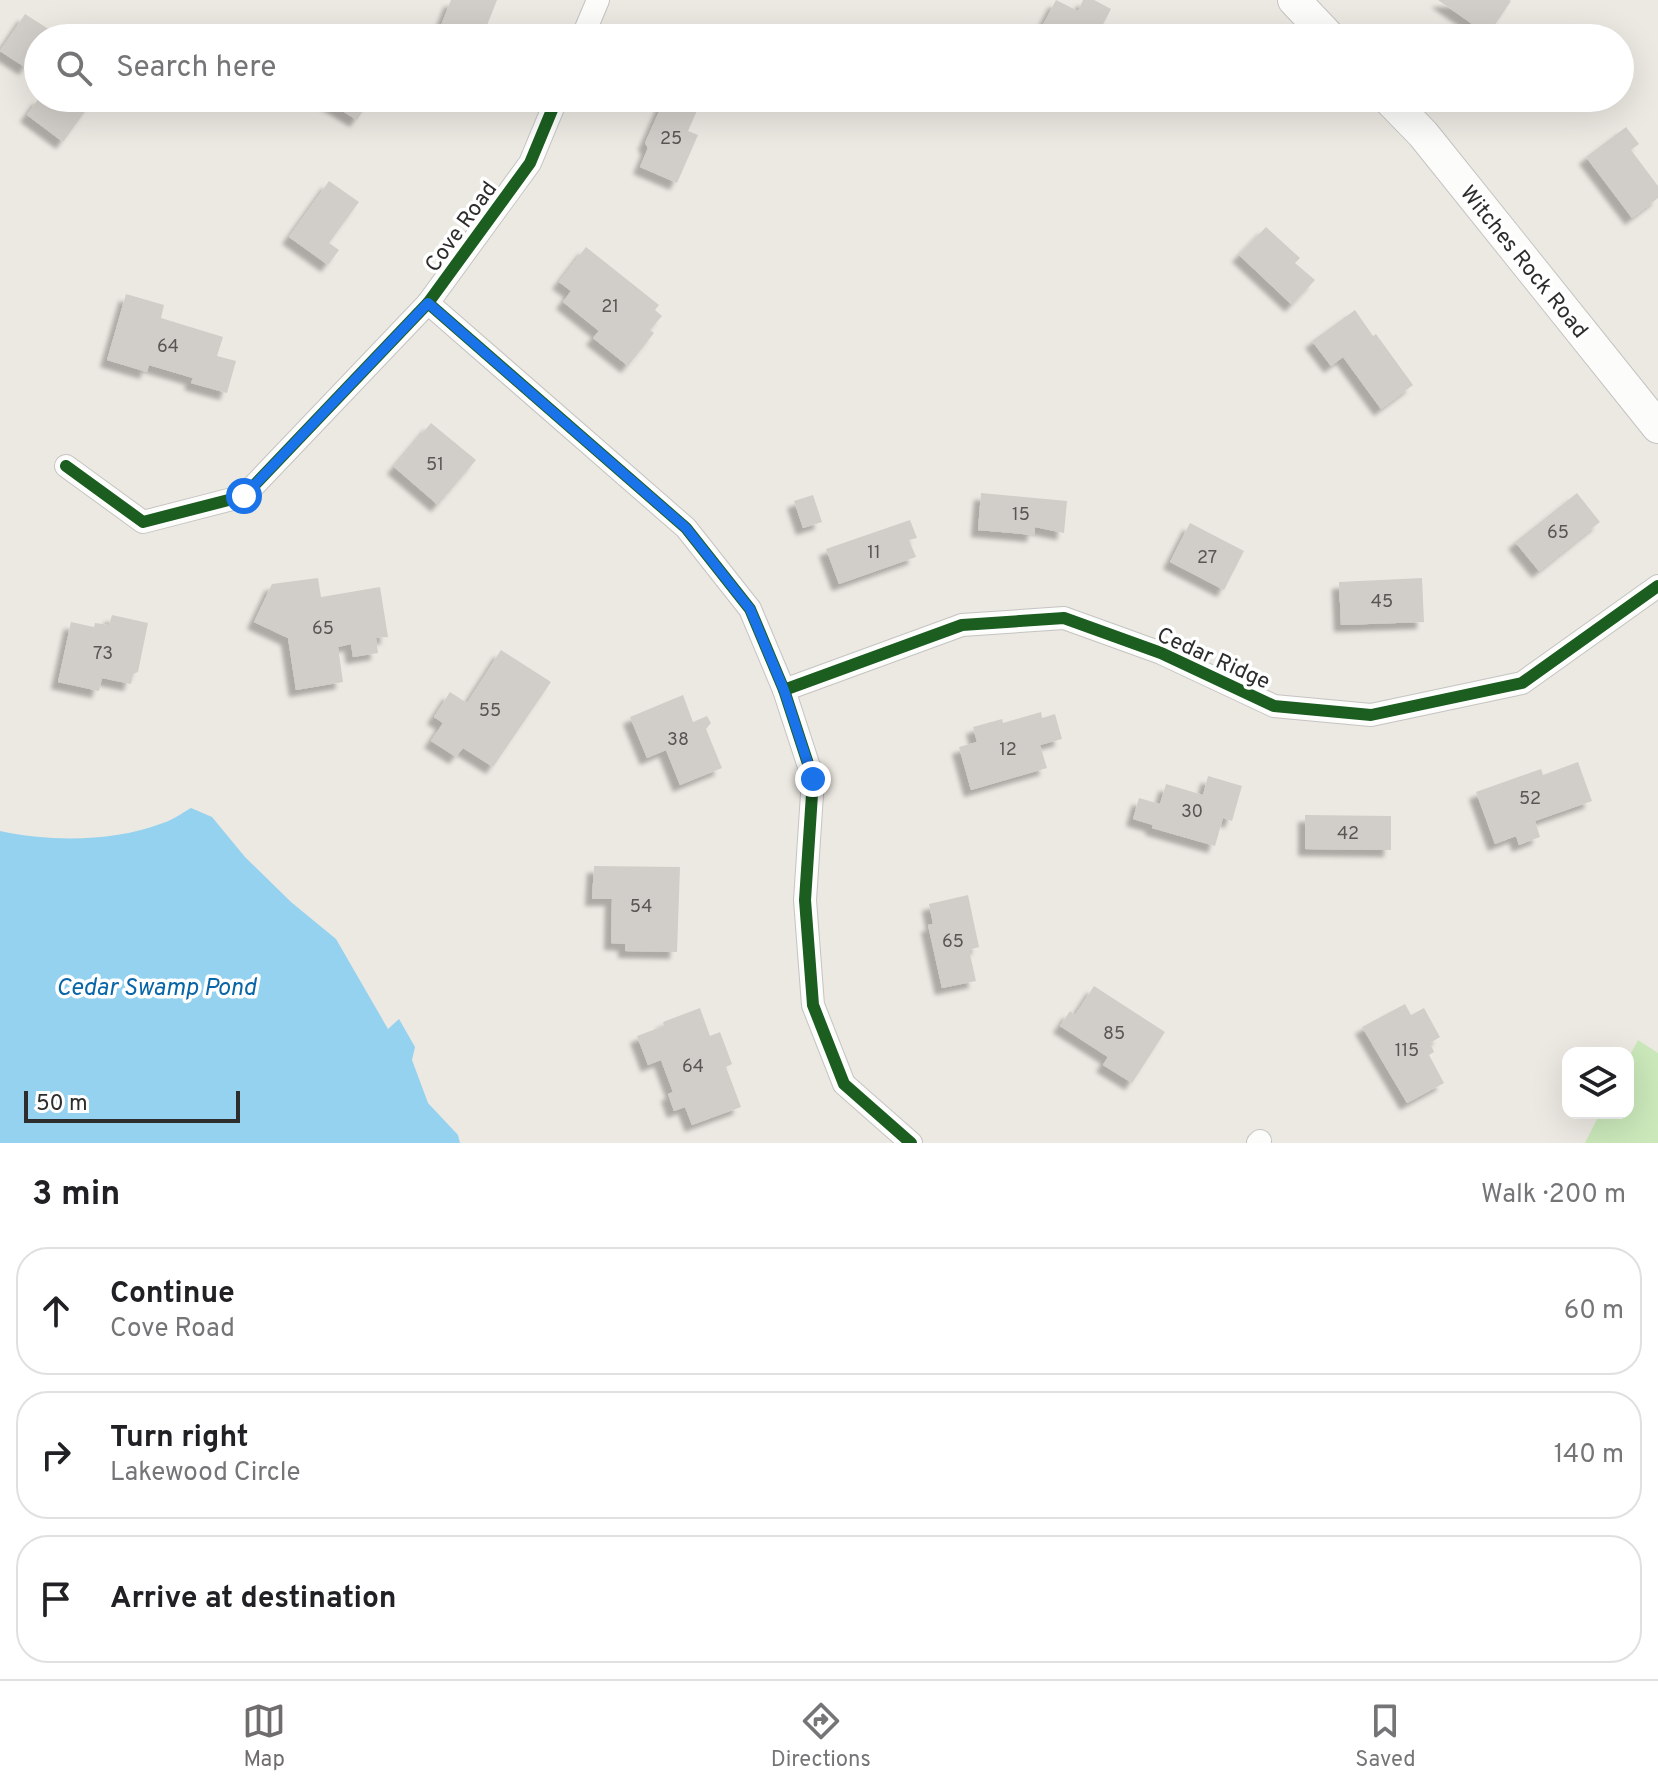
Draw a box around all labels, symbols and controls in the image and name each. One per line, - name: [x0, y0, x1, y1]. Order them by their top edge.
- search box: [24, 24, 1634, 112]
- icon: search: [52, 46, 96, 90]
- text: Search here: [116, 50, 276, 87]
- house number: 25: [660, 128, 682, 151]
- street label: Cove Road: [420, 177, 504, 278]
- street label: Witches Rock Road: [1453, 181, 1593, 344]
- house number: 21: [601, 296, 619, 319]
- house number: 64: [157, 336, 179, 359]
- house number: 51: [426, 454, 444, 477]
- route start: [226, 478, 262, 514]
- house number: 15: [1012, 504, 1030, 527]
- house number: 65: [1547, 522, 1569, 545]
- house number: 11: [867, 542, 881, 565]
- house number: 27: [1197, 547, 1217, 570]
- house number: 45: [1371, 591, 1393, 614]
- house number: 65: [312, 618, 334, 641]
- street label: Cedar Ridge: [1152, 622, 1274, 696]
- house number: 73: [93, 643, 113, 666]
- house number: 55: [479, 700, 501, 723]
- house number: 38: [667, 729, 689, 752]
- house number: 12: [999, 739, 1017, 762]
- route end: [795, 761, 831, 797]
- house number: 52: [1519, 788, 1541, 811]
- house number: 30: [1181, 801, 1203, 824]
- house number: 42: [1337, 823, 1359, 846]
- house number: 54: [630, 896, 652, 919]
- house number: 65: [942, 931, 964, 954]
- water label: Cedar Swamp Pond: [56, 974, 258, 1004]
- house number: 85: [1103, 1023, 1125, 1046]
- house number: 115: [1395, 1040, 1419, 1063]
- map controls: [1562, 1047, 1634, 1119]
- button: layers: [1562, 1047, 1634, 1119]
- house number: 64: [682, 1056, 704, 1079]
- scale bar: [24, 1087, 240, 1123]
- text: 50 m: [36, 1091, 88, 1118]
- text: 3 min: [32, 1174, 120, 1217]
- text: Walk · 200 m: [1481, 1179, 1626, 1212]
- text: Continue: [110, 1276, 235, 1313]
- icon: ahead: [34, 1289, 78, 1333]
- text: 60 m: [1564, 1295, 1624, 1328]
- text: Cove Road: [110, 1313, 235, 1346]
- text: Turn right: [110, 1420, 248, 1457]
- icon: right: [34, 1433, 78, 1477]
- text: 140 m: [1554, 1439, 1624, 1472]
- text: Lakewood Circle: [110, 1457, 301, 1490]
- icon: arrive: [34, 1577, 78, 1621]
- text: Arrive at destination: [110, 1581, 396, 1618]
- tab: Map: [242, 1699, 286, 1774]
- tab: Directions: [771, 1699, 871, 1774]
- tab: Saved: [1355, 1699, 1416, 1774]

